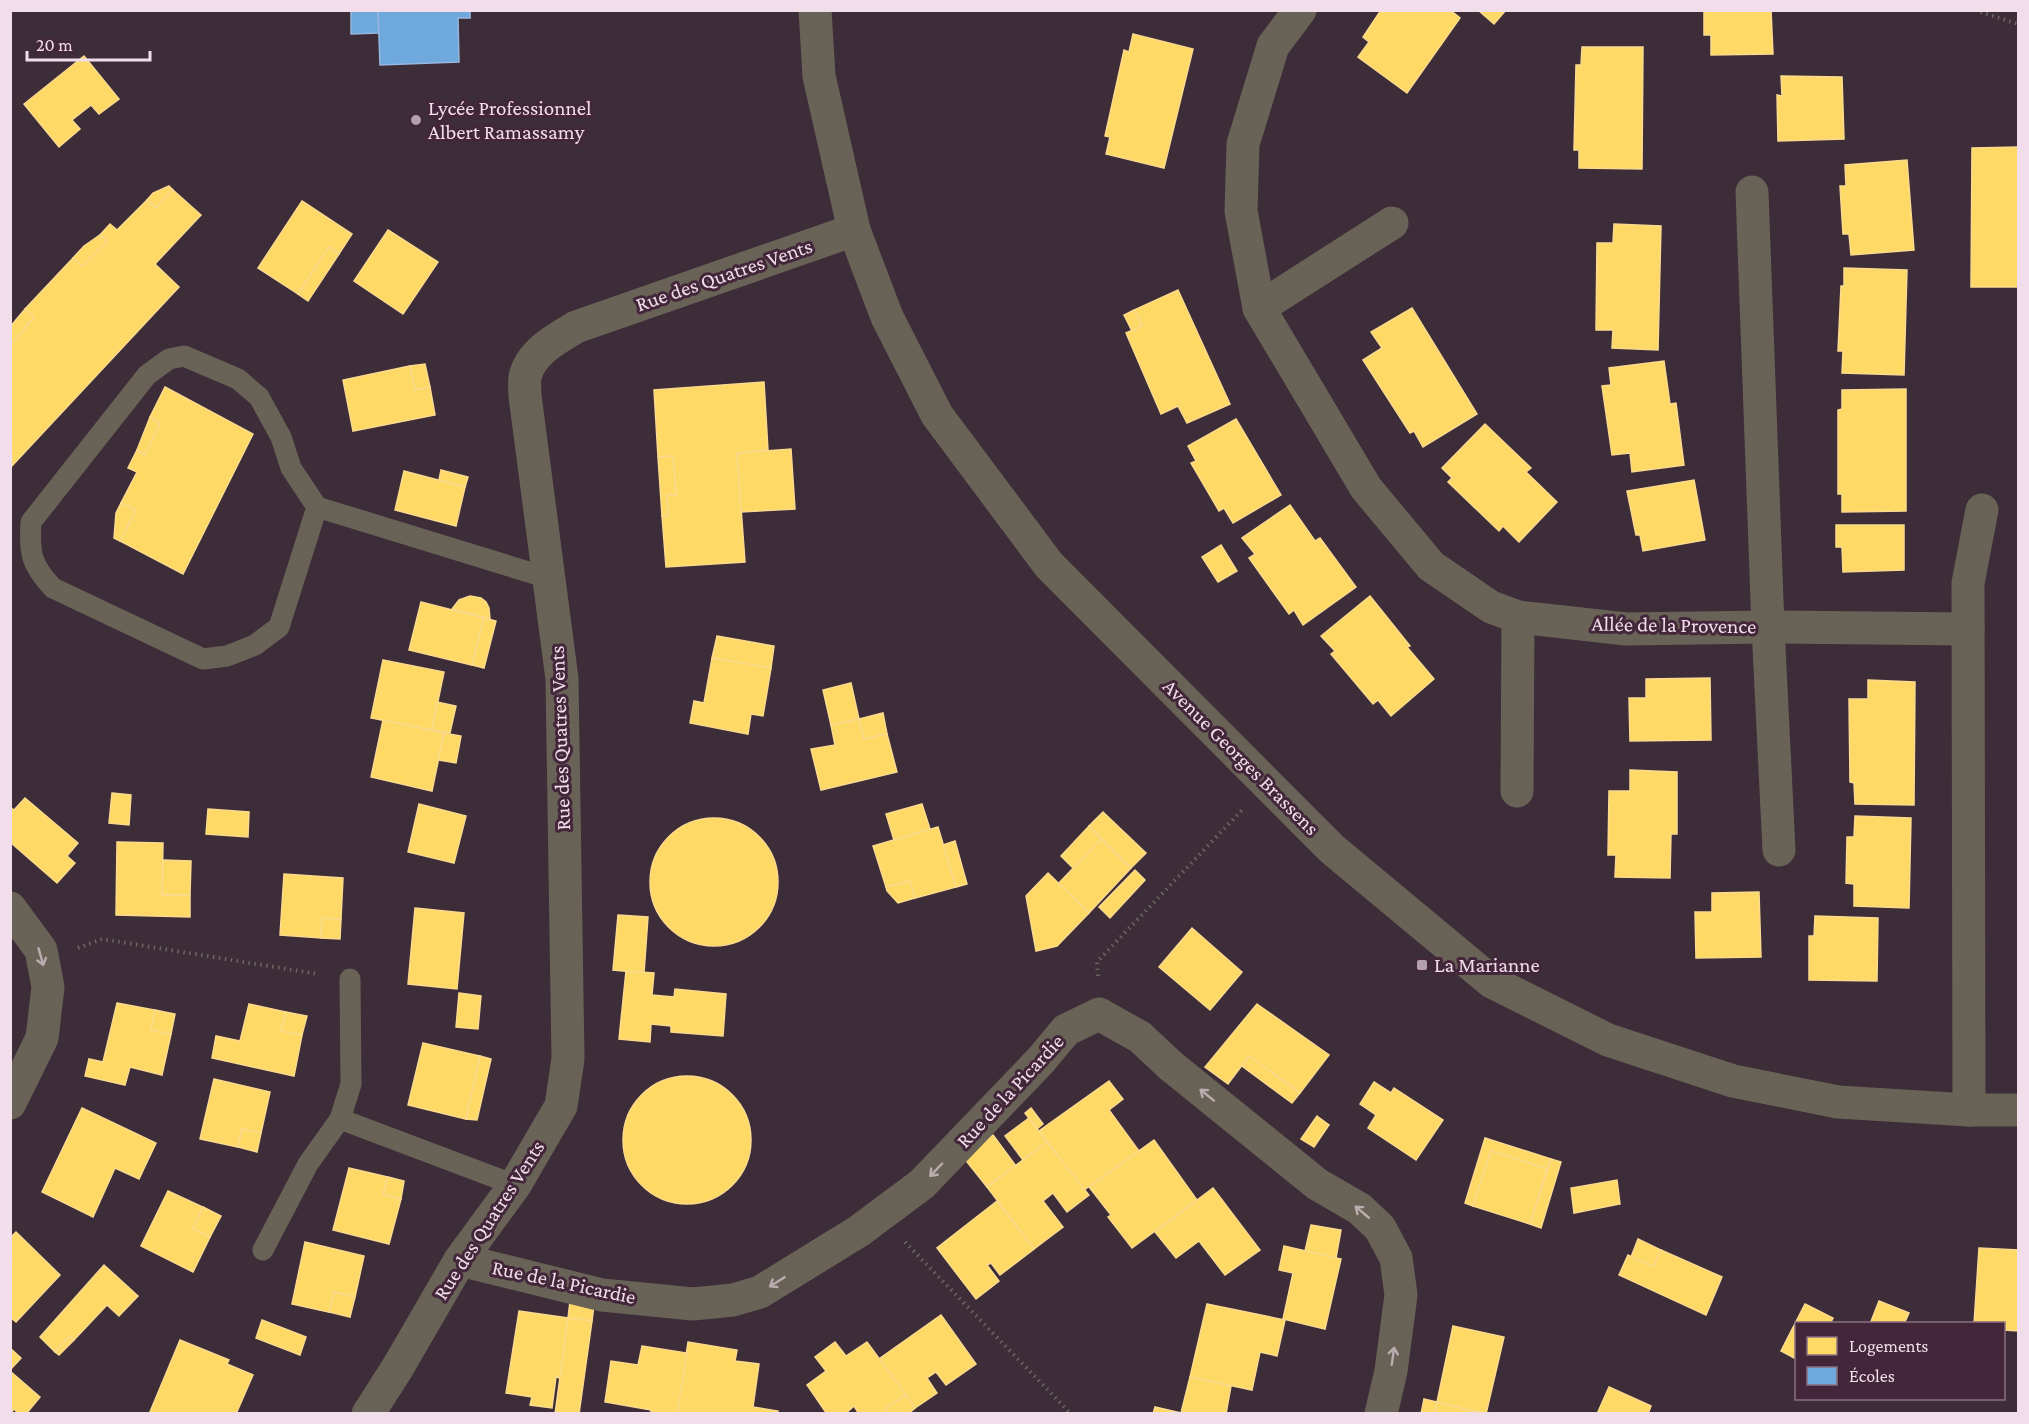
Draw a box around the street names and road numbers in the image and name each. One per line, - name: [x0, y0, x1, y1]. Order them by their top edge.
- street label: Rue des Quatres Vents: [633, 234, 815, 316]
- street label: Allée de la Provence: [1592, 612, 1756, 638]
- street label: Rue des Quatres Vents: [545, 645, 575, 831]
- street label: Avenue Georges Brassens: [1158, 674, 1324, 840]
- street label: Rue de la Picardie: [951, 1029, 1069, 1153]
- street label: Rue des Quatres Vents: [429, 1136, 549, 1304]
- street label: Rue de la Picardie: [490, 1255, 638, 1309]

